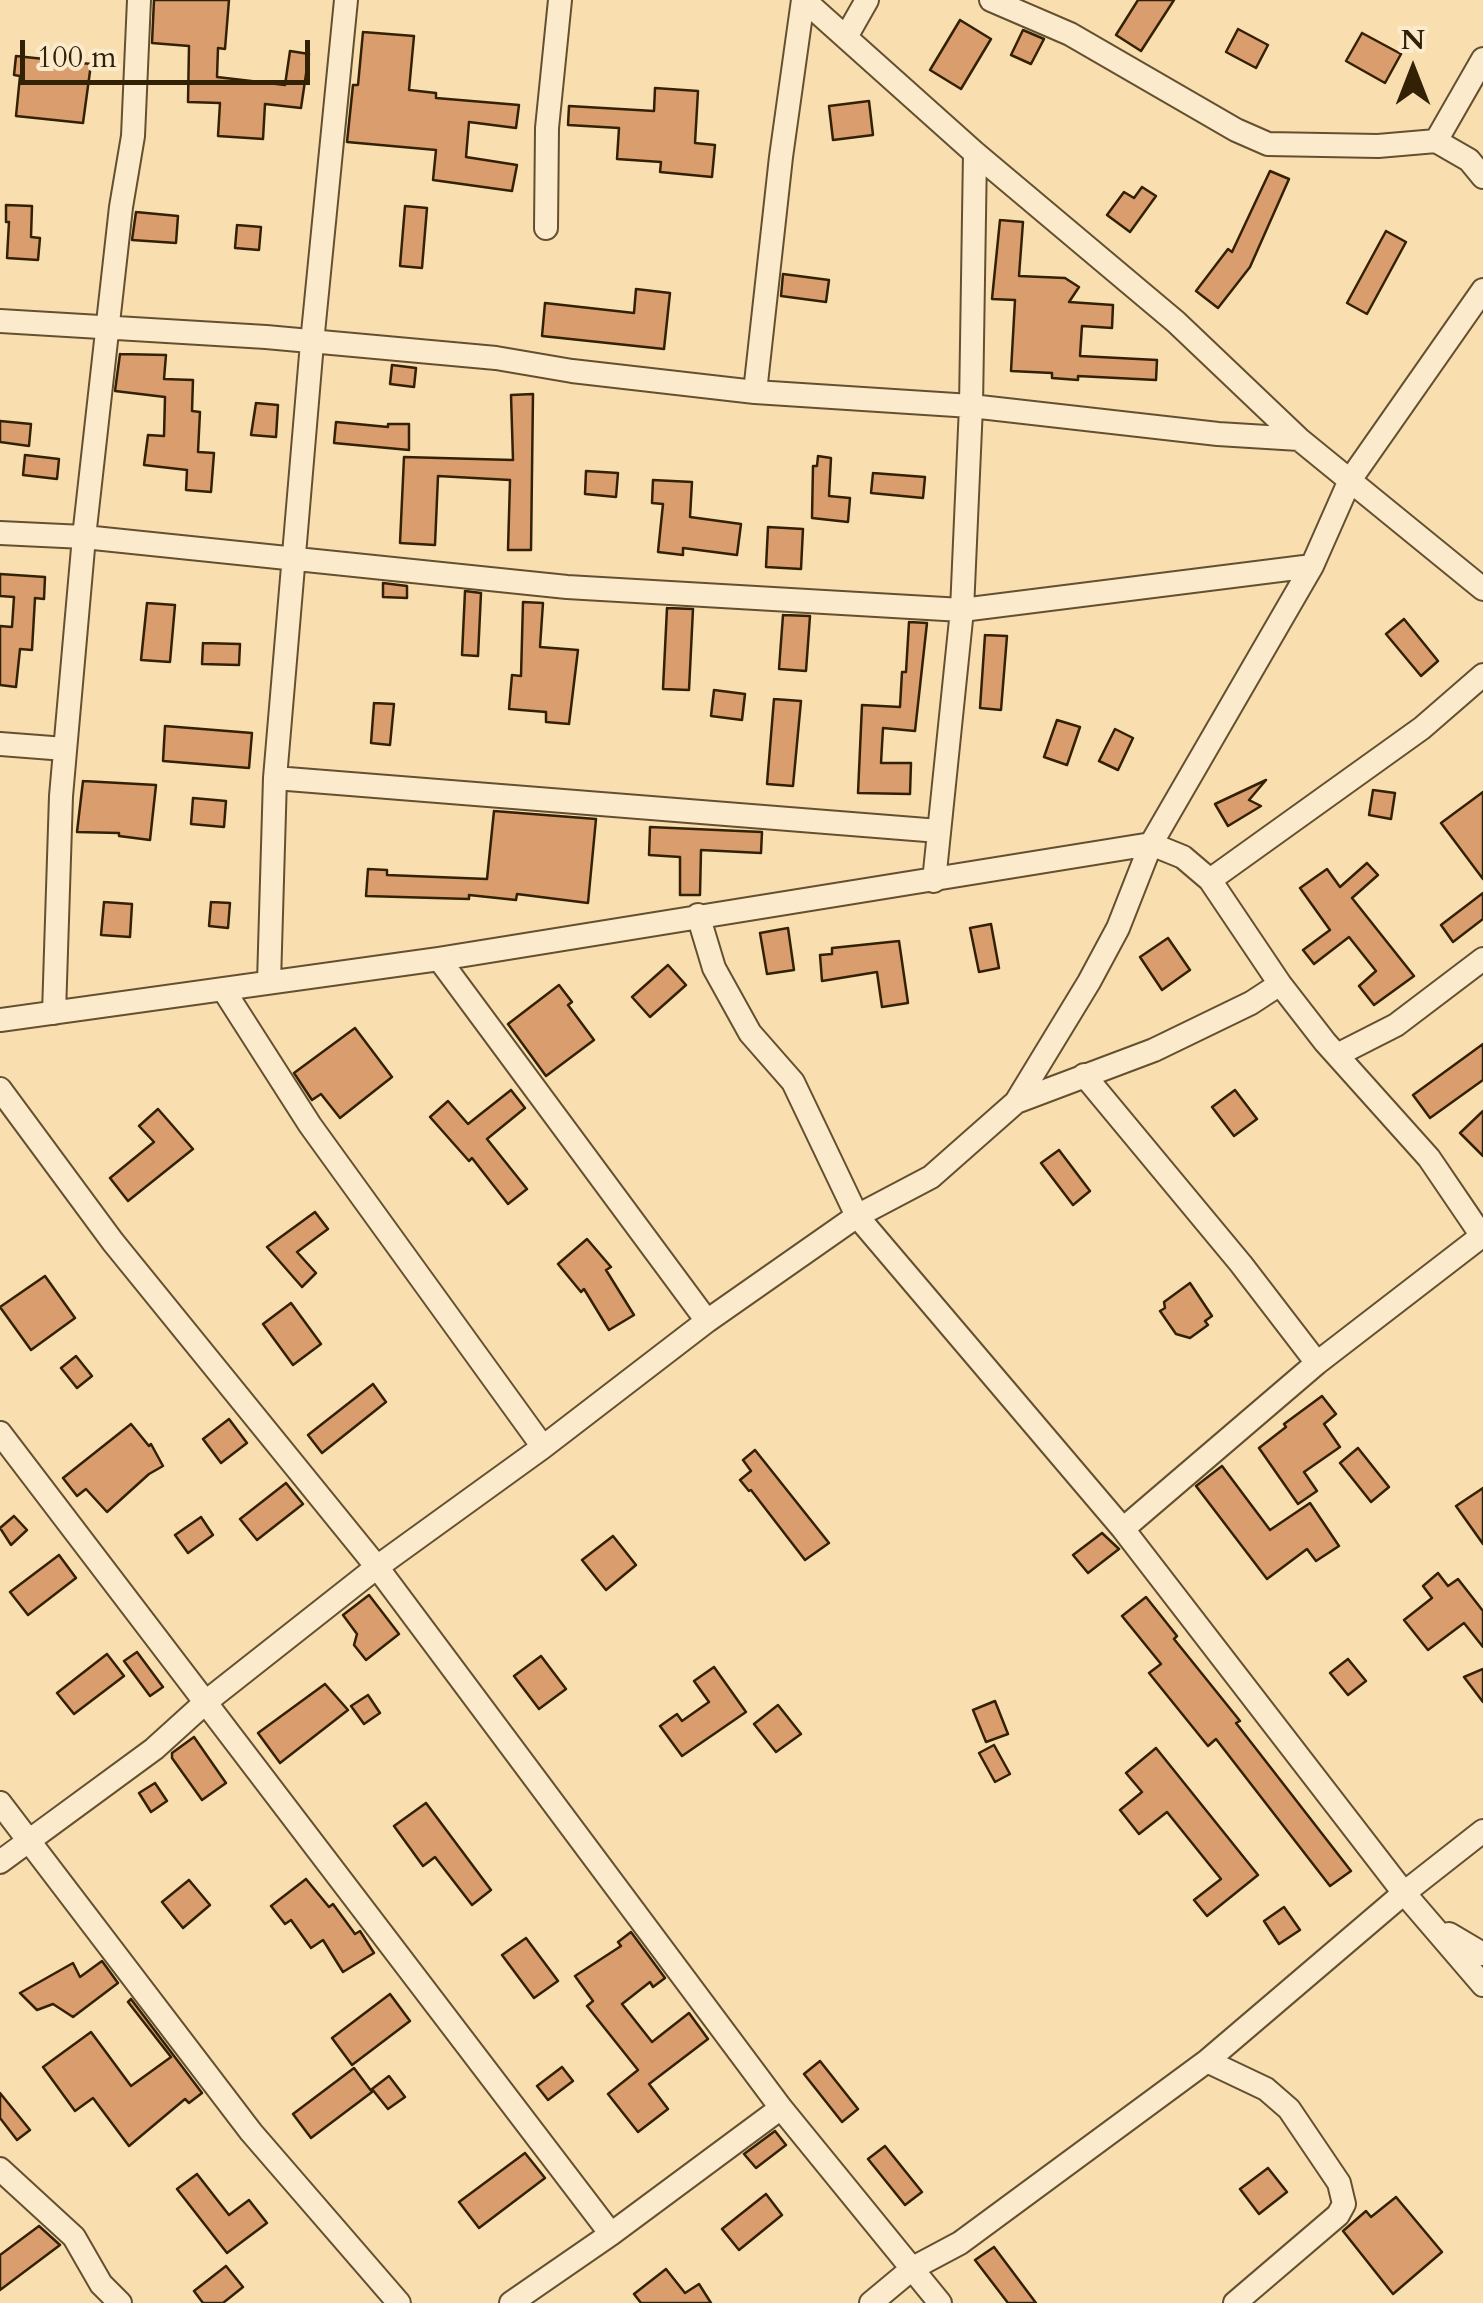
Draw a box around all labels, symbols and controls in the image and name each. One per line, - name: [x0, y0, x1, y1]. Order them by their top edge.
- scale bar: [25, 20, 315, 82]
- north arrow: [1363, 20, 1463, 120]
- text: N: [1401, 21, 1425, 59]
- text: 100 m: [37, 37, 117, 78]

